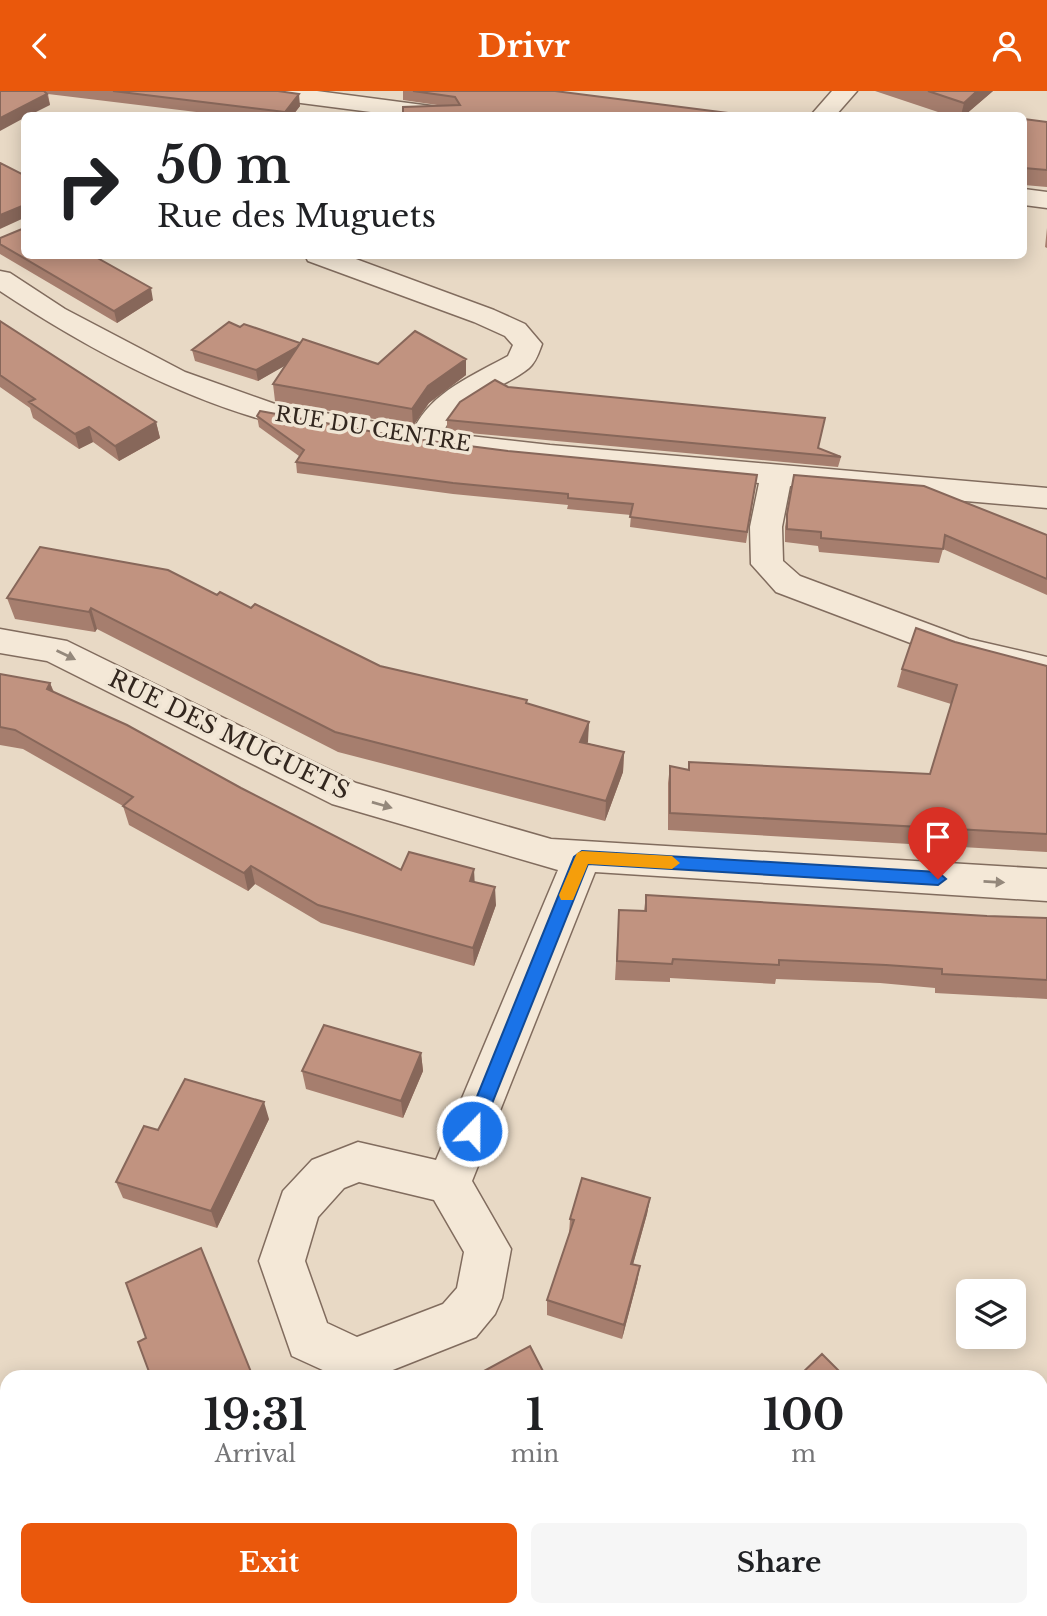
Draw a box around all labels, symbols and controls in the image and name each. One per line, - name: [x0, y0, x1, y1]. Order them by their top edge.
- text: Drivr: [477, 26, 570, 66]
- icon: back: [21, 27, 59, 65]
- icon: person: [988, 27, 1026, 65]
- text: 50 m: [157, 135, 290, 196]
- icon: right: [42, 140, 133, 231]
- text: Rue des Muguets: [157, 196, 436, 236]
- street label: RUE DU CENTRE: [273, 401, 473, 457]
- one-way arrow: [56, 650, 76, 661]
- street label: RUE DES MUGUETS: [104, 664, 354, 806]
- one-way arrow: [372, 800, 393, 810]
- pin: [908, 807, 968, 879]
- icon: arrive: [919, 818, 957, 856]
- one-way arrow: [983, 877, 1005, 888]
- position arrow: [435, 1094, 509, 1168]
- map controls: [956, 1279, 1026, 1349]
- button: layers: [956, 1279, 1026, 1349]
- text: 19:31: [204, 1389, 307, 1441]
- text: 1: [526, 1389, 544, 1441]
- text: 100: [763, 1389, 844, 1441]
- text: Arrival: [215, 1440, 296, 1468]
- text: min: [511, 1440, 559, 1468]
- text: m: [791, 1440, 816, 1468]
- button: Exit: [21, 1523, 517, 1603]
- button: Share: [531, 1523, 1027, 1603]

